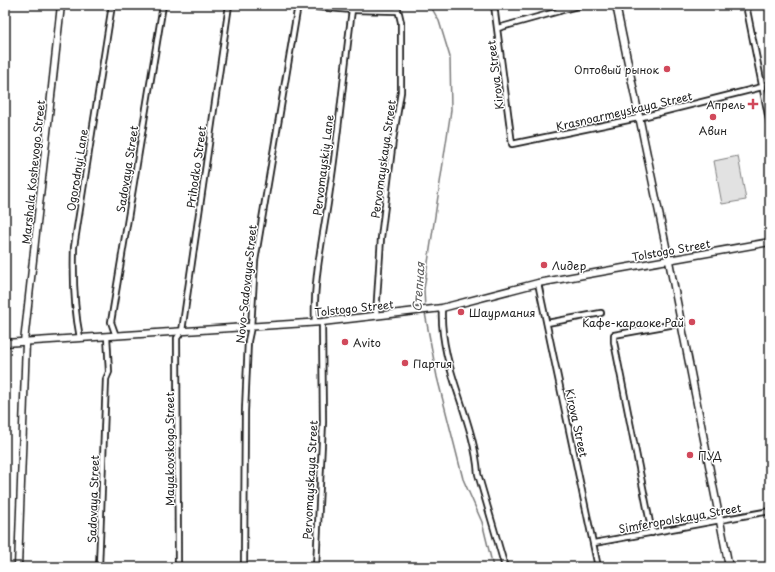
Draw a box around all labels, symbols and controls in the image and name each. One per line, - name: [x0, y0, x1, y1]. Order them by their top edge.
- street label: Kirova Street: [482, 39, 508, 111]
- place label: Оптовый рынок: [574, 61, 659, 78]
- marker: Оптовый рынок: [662, 64, 672, 74]
- street label: Krasnoarmeyskaya Street: [554, 87, 694, 135]
- place label: Апрель: [706, 96, 745, 113]
- street label: Pervomayskaya Street: [366, 98, 400, 219]
- street label: Marshala Koshevogo Street: [17, 99, 49, 245]
- marker: Апрель: [748, 99, 758, 109]
- marker: Авин: [708, 112, 718, 122]
- street label: Pervomayskiy Lane: [308, 114, 338, 216]
- place label: Авин: [699, 122, 727, 139]
- street label: Sadovaya Street: [112, 124, 142, 214]
- street label: Prihodko Street: [182, 124, 210, 209]
- street label: Ogorodnyi Lane: [62, 128, 92, 212]
- street label: Novo-Sadovaya Street: [231, 223, 261, 344]
- street label: Tolstogo Street: [630, 235, 712, 265]
- place label: Лидер: [552, 257, 586, 274]
- water label: Степная: [407, 260, 429, 312]
- marker: Лидер: [539, 260, 549, 270]
- street label: Tolstogo Street: [314, 295, 395, 321]
- place label: Шаурмания: [469, 304, 536, 321]
- marker: Шаурмания: [456, 307, 466, 317]
- place label: Кафе-караоке Рай: [582, 314, 684, 331]
- marker: Кафе-караоке Рай: [687, 317, 697, 327]
- place label: Avito: [353, 334, 381, 351]
- marker: Avito: [340, 337, 350, 347]
- place label: Партия: [413, 355, 452, 372]
- marker: Партия: [400, 358, 410, 368]
- street label: Kirova Street: [561, 387, 593, 459]
- street label: Mayakovskogo Street: [161, 391, 178, 506]
- street label: Pervomayskaya Street: [298, 419, 322, 540]
- place label: ПУД: [698, 447, 722, 464]
- marker: ПУД: [685, 450, 695, 460]
- street label: Sadovaya Street: [83, 454, 103, 543]
- street label: Simferopolskaya Street: [617, 499, 743, 537]

